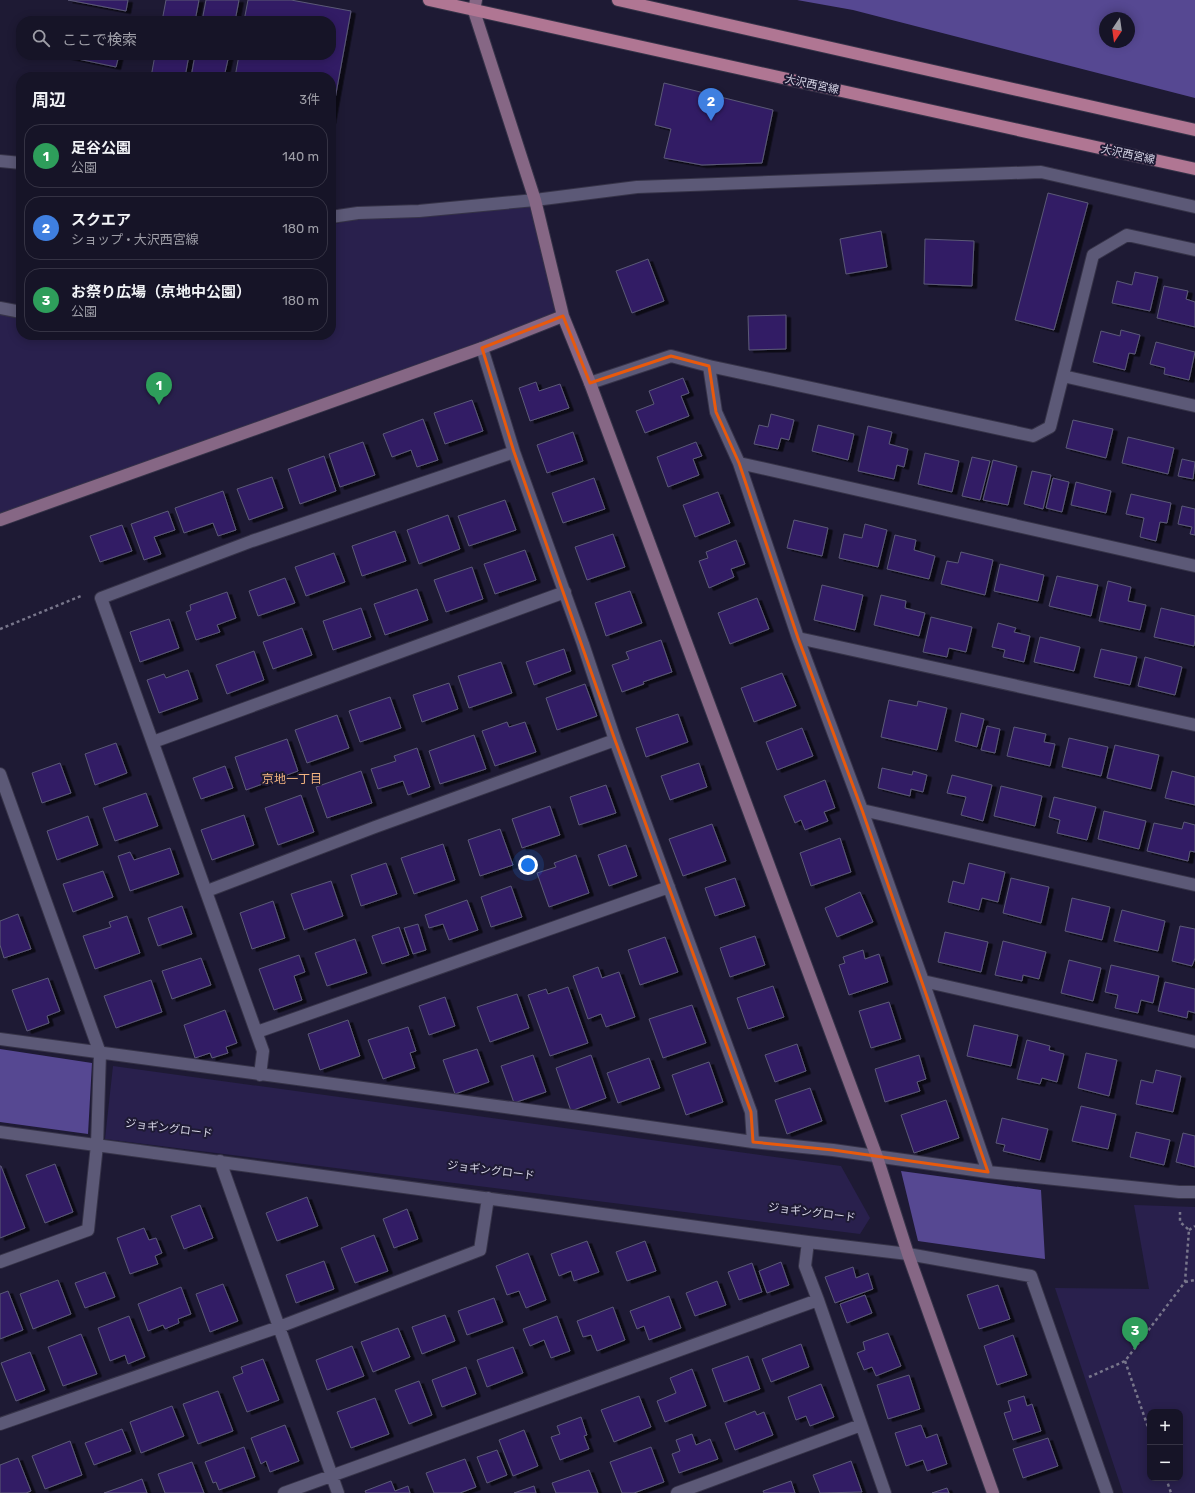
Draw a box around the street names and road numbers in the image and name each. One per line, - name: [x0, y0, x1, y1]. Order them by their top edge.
- street label: 大沢西宮線: [784, 72, 840, 97]
- street label: 大沢西宮線: [1100, 142, 1156, 167]
- street label: ジョギングロード: [124, 1117, 213, 1140]
- street label: ジョギングロード: [446, 1159, 535, 1182]
- street label: ジョギングロード: [767, 1201, 856, 1224]

